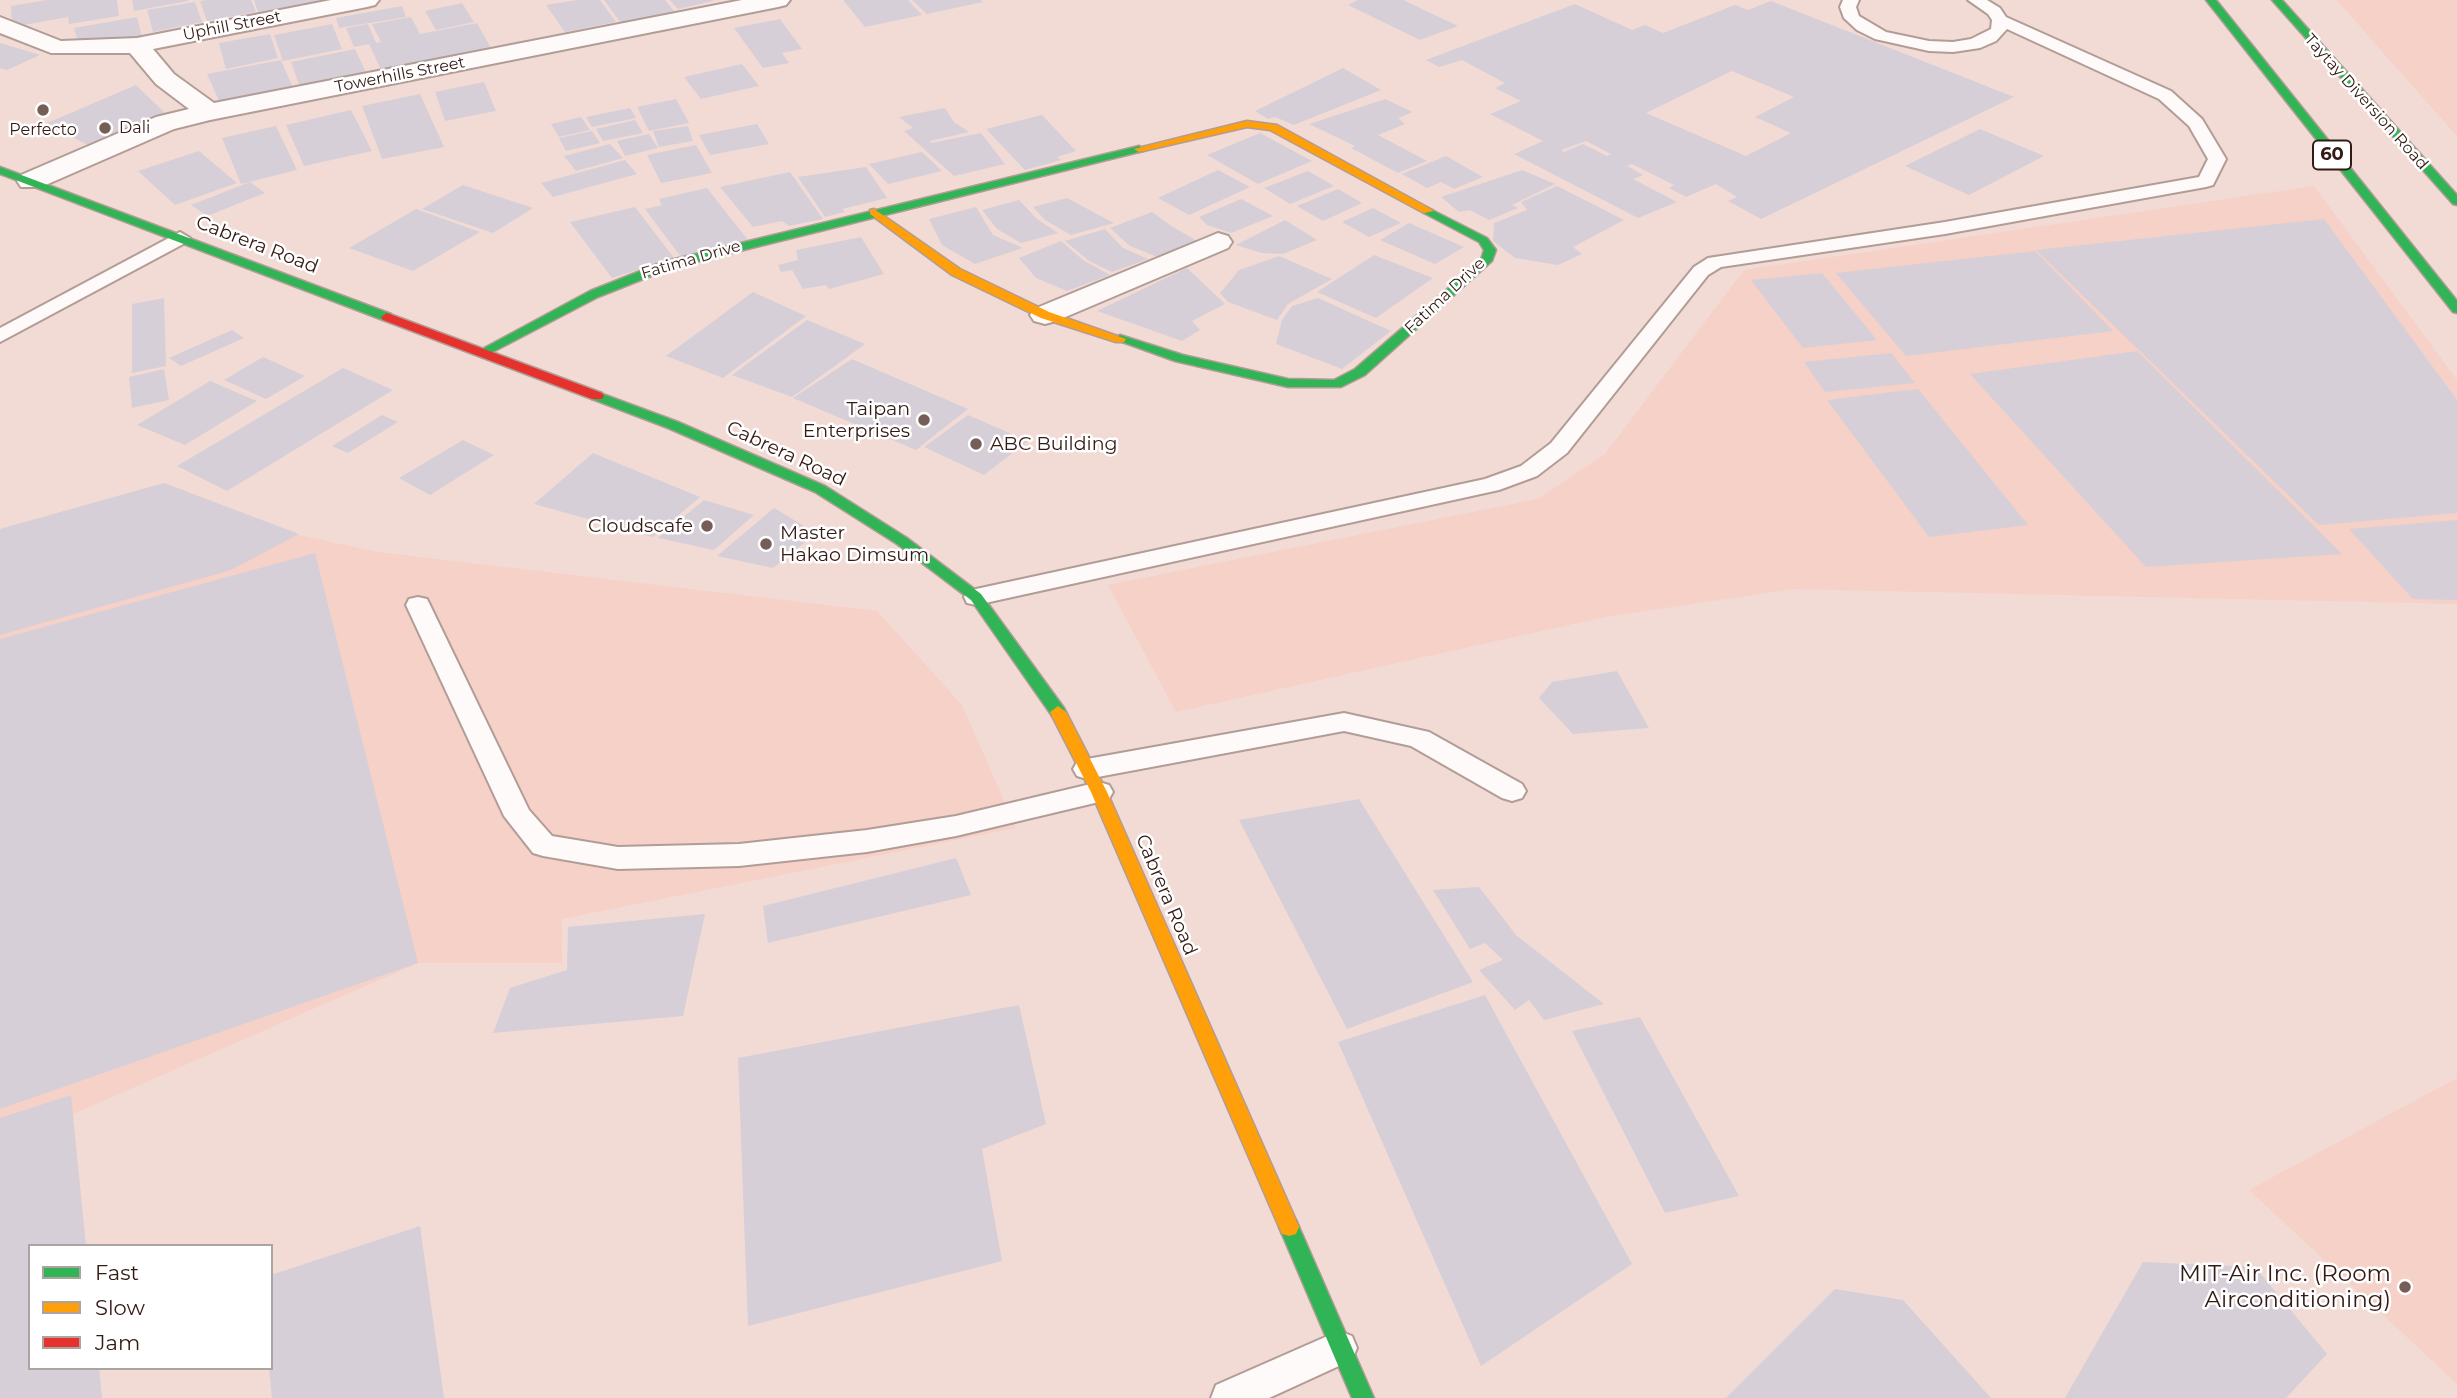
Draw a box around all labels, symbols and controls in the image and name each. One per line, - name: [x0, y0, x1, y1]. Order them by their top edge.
- street label: Uphill Street: [181, 7, 283, 45]
- street label: Taytay Diversion Road: [2300, 30, 2432, 174]
- street label: Towerhills Street: [333, 53, 467, 97]
- marker: Perfecto: [35, 102, 51, 118]
- place label: Dali: [119, 118, 150, 138]
- place label: Perfecto: [9, 120, 77, 140]
- marker: Dali: [97, 120, 113, 136]
- road number: 60: [2313, 140, 2351, 170]
- street label: Cabrera Road: [193, 211, 321, 279]
- street label: Fatima Drive: [639, 237, 743, 283]
- street label: Fatima Drive: [1401, 254, 1489, 338]
- place label: Taipan Enterprises: [803, 398, 910, 442]
- marker: Taipan Enterprises: [916, 412, 932, 428]
- street label: Cabrera Road: [723, 416, 849, 492]
- place label: ABC Building: [990, 433, 1118, 455]
- marker: ABC Building: [968, 436, 984, 452]
- place label: Cloudscafe: [588, 515, 693, 537]
- marker: Cloudscafe: [699, 518, 715, 534]
- place label: Master Hakao Dimsum: [780, 522, 929, 566]
- marker: Master Hakao Dimsum: [758, 536, 774, 552]
- street label: Cabrera Road: [1130, 831, 1202, 959]
- legend: [28, 1244, 273, 1370]
- text: Fast: [95, 1260, 139, 1285]
- place label: MIT-Air Inc. (Room Airconditioning): [2179, 1260, 2391, 1314]
- marker: MIT-Air Inc. (Room Airconditioning): [2397, 1279, 2413, 1295]
- text: Slow: [95, 1295, 145, 1320]
- text: Jam: [95, 1330, 140, 1355]

